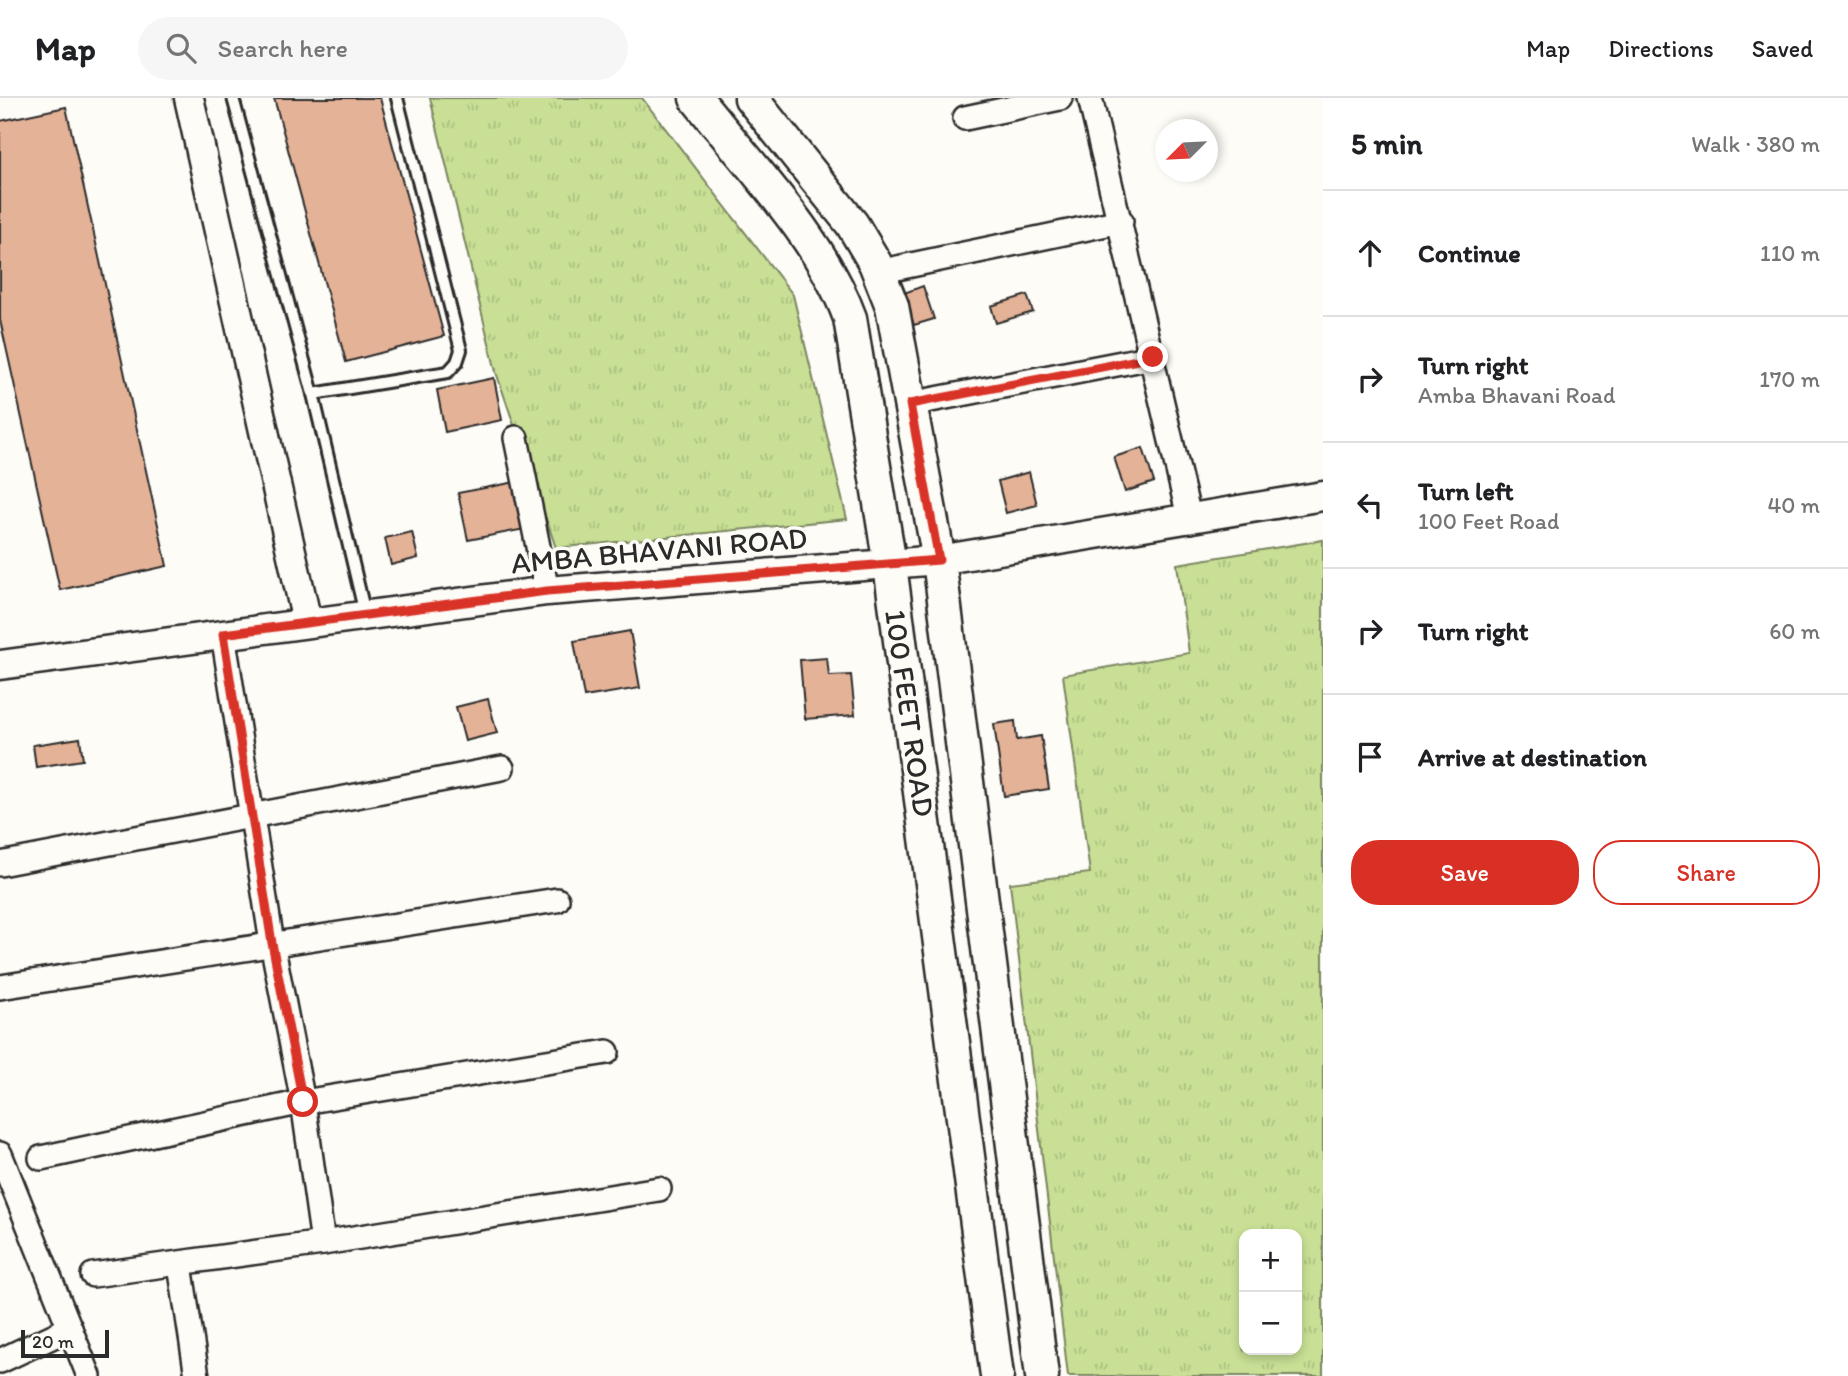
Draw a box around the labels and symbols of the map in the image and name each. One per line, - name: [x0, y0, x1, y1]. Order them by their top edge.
- north arrow: [1155, 119, 1218, 182]
- route end: [1137, 341, 1168, 372]
- street label: AMBA BHAVANI ROAD: [509, 519, 809, 581]
- street label: 100 FEET ROAD: [877, 607, 943, 819]
- route start: [287, 1086, 318, 1117]
- scale bar: [21, 1327, 108, 1359]

